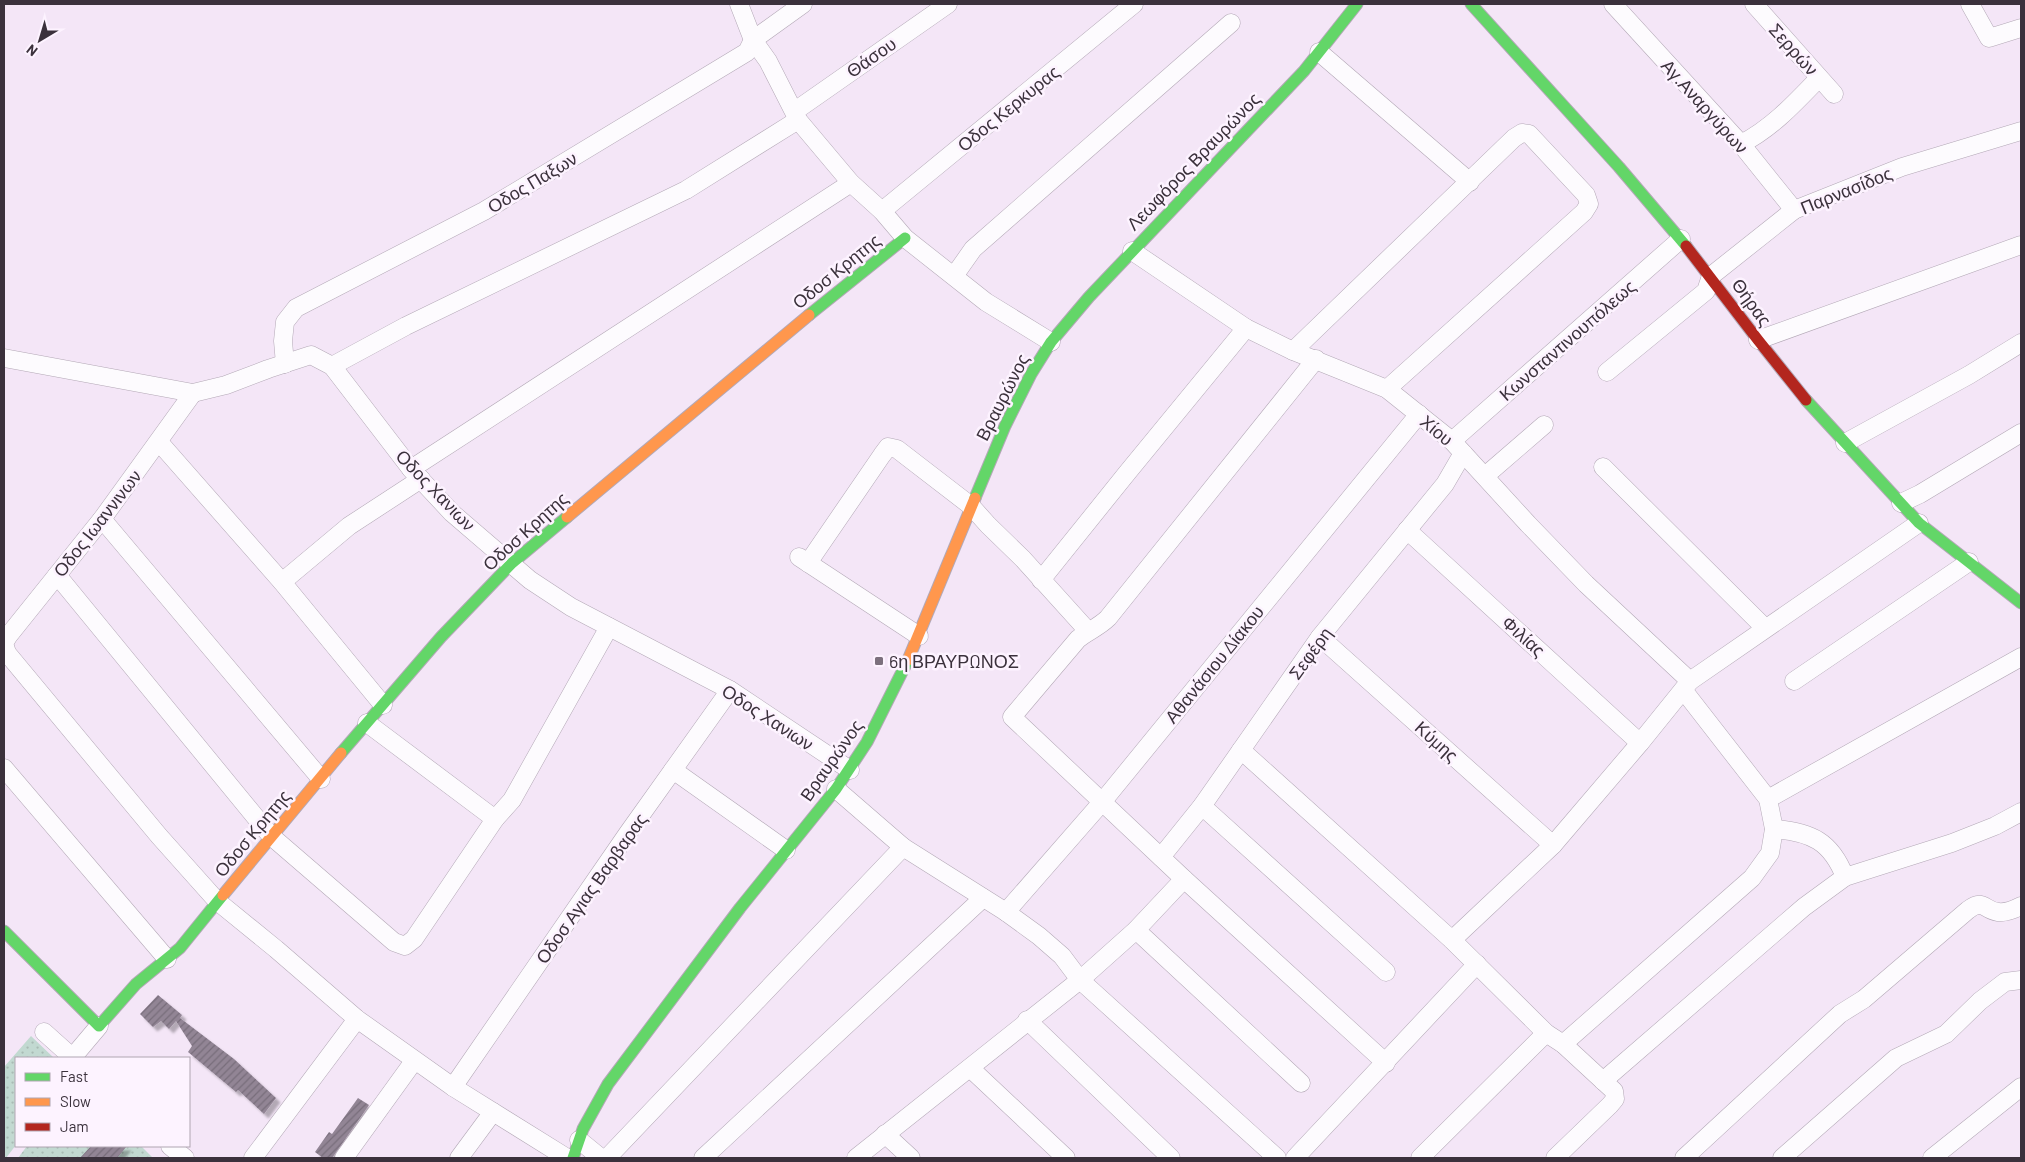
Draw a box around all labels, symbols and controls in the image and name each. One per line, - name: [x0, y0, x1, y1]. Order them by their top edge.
- north arrow: [15, 15, 65, 65]
- street label: Σερρών: [1765, 18, 1823, 80]
- street label: Θάσου: [842, 32, 900, 82]
- text: N: [23, 41, 41, 60]
- street label: Αγ.Αναργύρων: [1657, 54, 1753, 158]
- street label: Οδος Κερκυρας: [953, 60, 1064, 156]
- street label: Λεωφόρος Βραυρώνος: [1122, 87, 1265, 234]
- street label: Οδος Παξων: [483, 147, 581, 217]
- street label: Παρνασίδος: [1797, 162, 1895, 218]
- street label: Οδοσ Κρητης: [788, 229, 885, 313]
- street label: Θήρας: [1727, 274, 1777, 330]
- street label: Κωνσταντινουπόλεως: [1494, 275, 1640, 405]
- street label: Βραυρώνος: [971, 350, 1033, 444]
- street label: Χίου: [1416, 410, 1458, 450]
- street label: Οδος Χανιων: [392, 445, 480, 535]
- street label: Οδος Ιωαννινων: [48, 465, 146, 581]
- street label: Οδοσ Κρητης: [478, 487, 572, 575]
- street label: Αθανάσιου Δίακου: [1160, 601, 1268, 727]
- street label: Φιλίας: [1498, 611, 1550, 661]
- street label: Σεφέρη: [1284, 623, 1336, 683]
- place label: 6η ΒΡΑΥΡΩΝΟΣ: [889, 650, 1019, 672]
- marker: 6η ΒΡΑΥΡΩΝΟΣ: [873, 655, 885, 667]
- street label: Οδος Χανιων: [718, 679, 818, 755]
- street label: Βραυρώνος: [795, 715, 867, 805]
- street label: Κύμης: [1411, 716, 1463, 766]
- street label: Οδοσ Κρητης: [209, 785, 295, 881]
- street label: Οδοσ Αγιας Βαρβαρας: [531, 808, 651, 968]
- legend: [15, 1057, 190, 1147]
- text: Fast: [60, 1067, 88, 1085]
- text: Slow: [60, 1092, 91, 1110]
- text: Jam: [60, 1117, 89, 1135]

